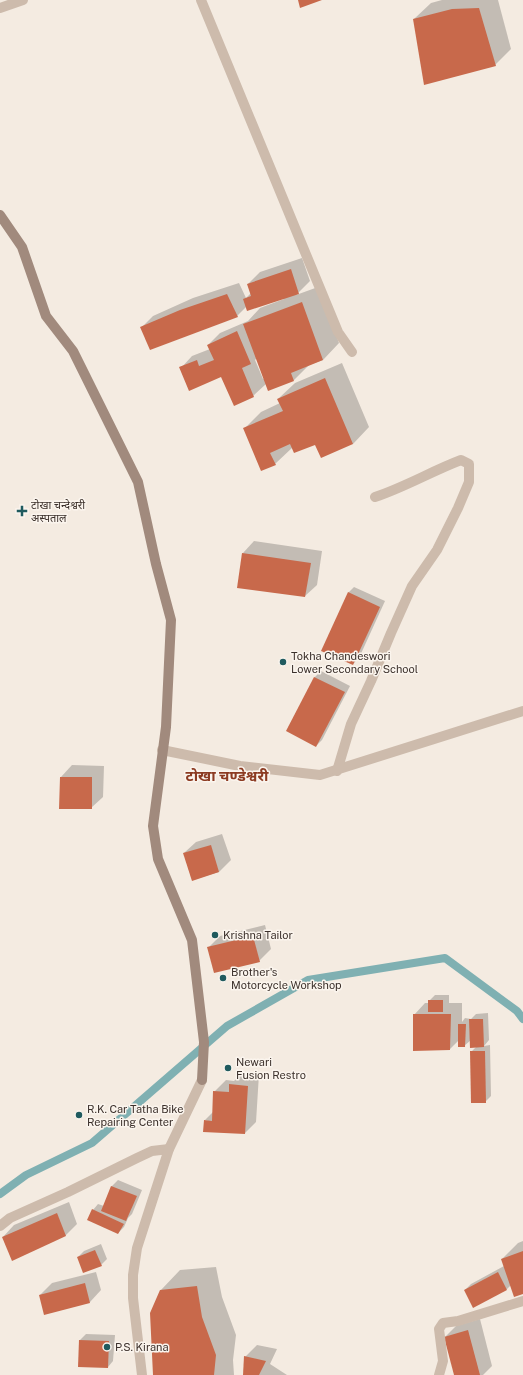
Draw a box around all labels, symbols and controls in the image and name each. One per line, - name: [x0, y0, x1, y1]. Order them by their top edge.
- place label: टोखा चन्देश्वरी अस्पताल: [31, 499, 85, 524]
- marker: टोखा चन्देश्वरी अस्पताल: [16, 505, 28, 517]
- place label: Tokha Chandeswori Lower Secondary School: [291, 650, 418, 675]
- marker: Tokha Chandeswori Lower Secondary School: [278, 657, 288, 667]
- district label: टोखा चण्डेश्वरी: [186, 767, 269, 784]
- place label: Krishna Tailor: [223, 929, 293, 941]
- marker: Krishna Tailor: [210, 930, 220, 940]
- place label: Brother's Motorcycle Workshop: [231, 966, 342, 991]
- marker: Brother's Motorcycle Workshop: [218, 973, 228, 983]
- place label: Newari Fusion Restro: [236, 1056, 306, 1081]
- marker: Newari Fusion Restro: [223, 1063, 233, 1073]
- place label: R.K. Car Tatha Bike Repairing Center: [87, 1103, 183, 1128]
- marker: R.K. Car Tatha Bike Repairing Center: [74, 1110, 84, 1120]
- place label: P.S. Kirana: [115, 1341, 168, 1353]
- marker: P.S. Kirana: [102, 1342, 112, 1352]

